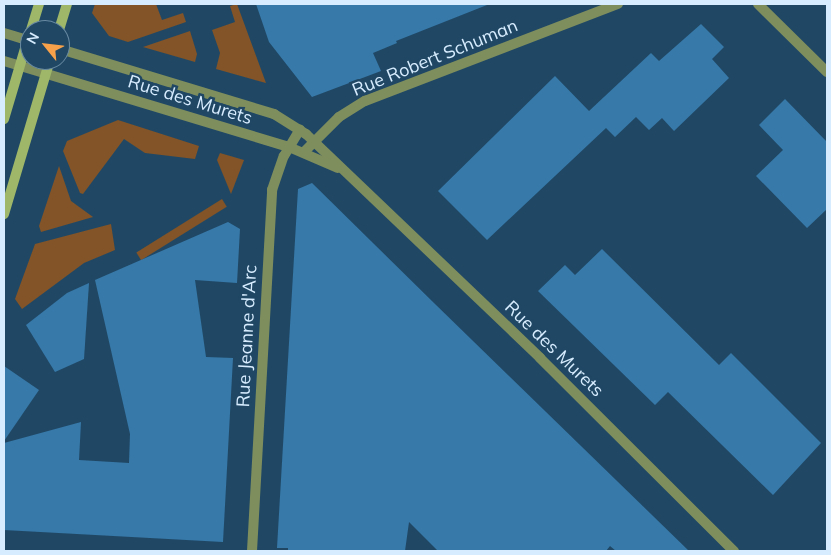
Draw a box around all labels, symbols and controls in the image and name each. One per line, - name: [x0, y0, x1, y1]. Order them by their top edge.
- street label: Rue Robert Schuman: [349, 15, 521, 101]
- north arrow: [20, 20, 70, 70]
- text: N: [22, 29, 43, 47]
- street label: Rue des Murets: [125, 71, 255, 129]
- street label: Rue Jeanne d'Arc: [232, 264, 262, 408]
- street label: Rue des Murets: [500, 296, 608, 402]

